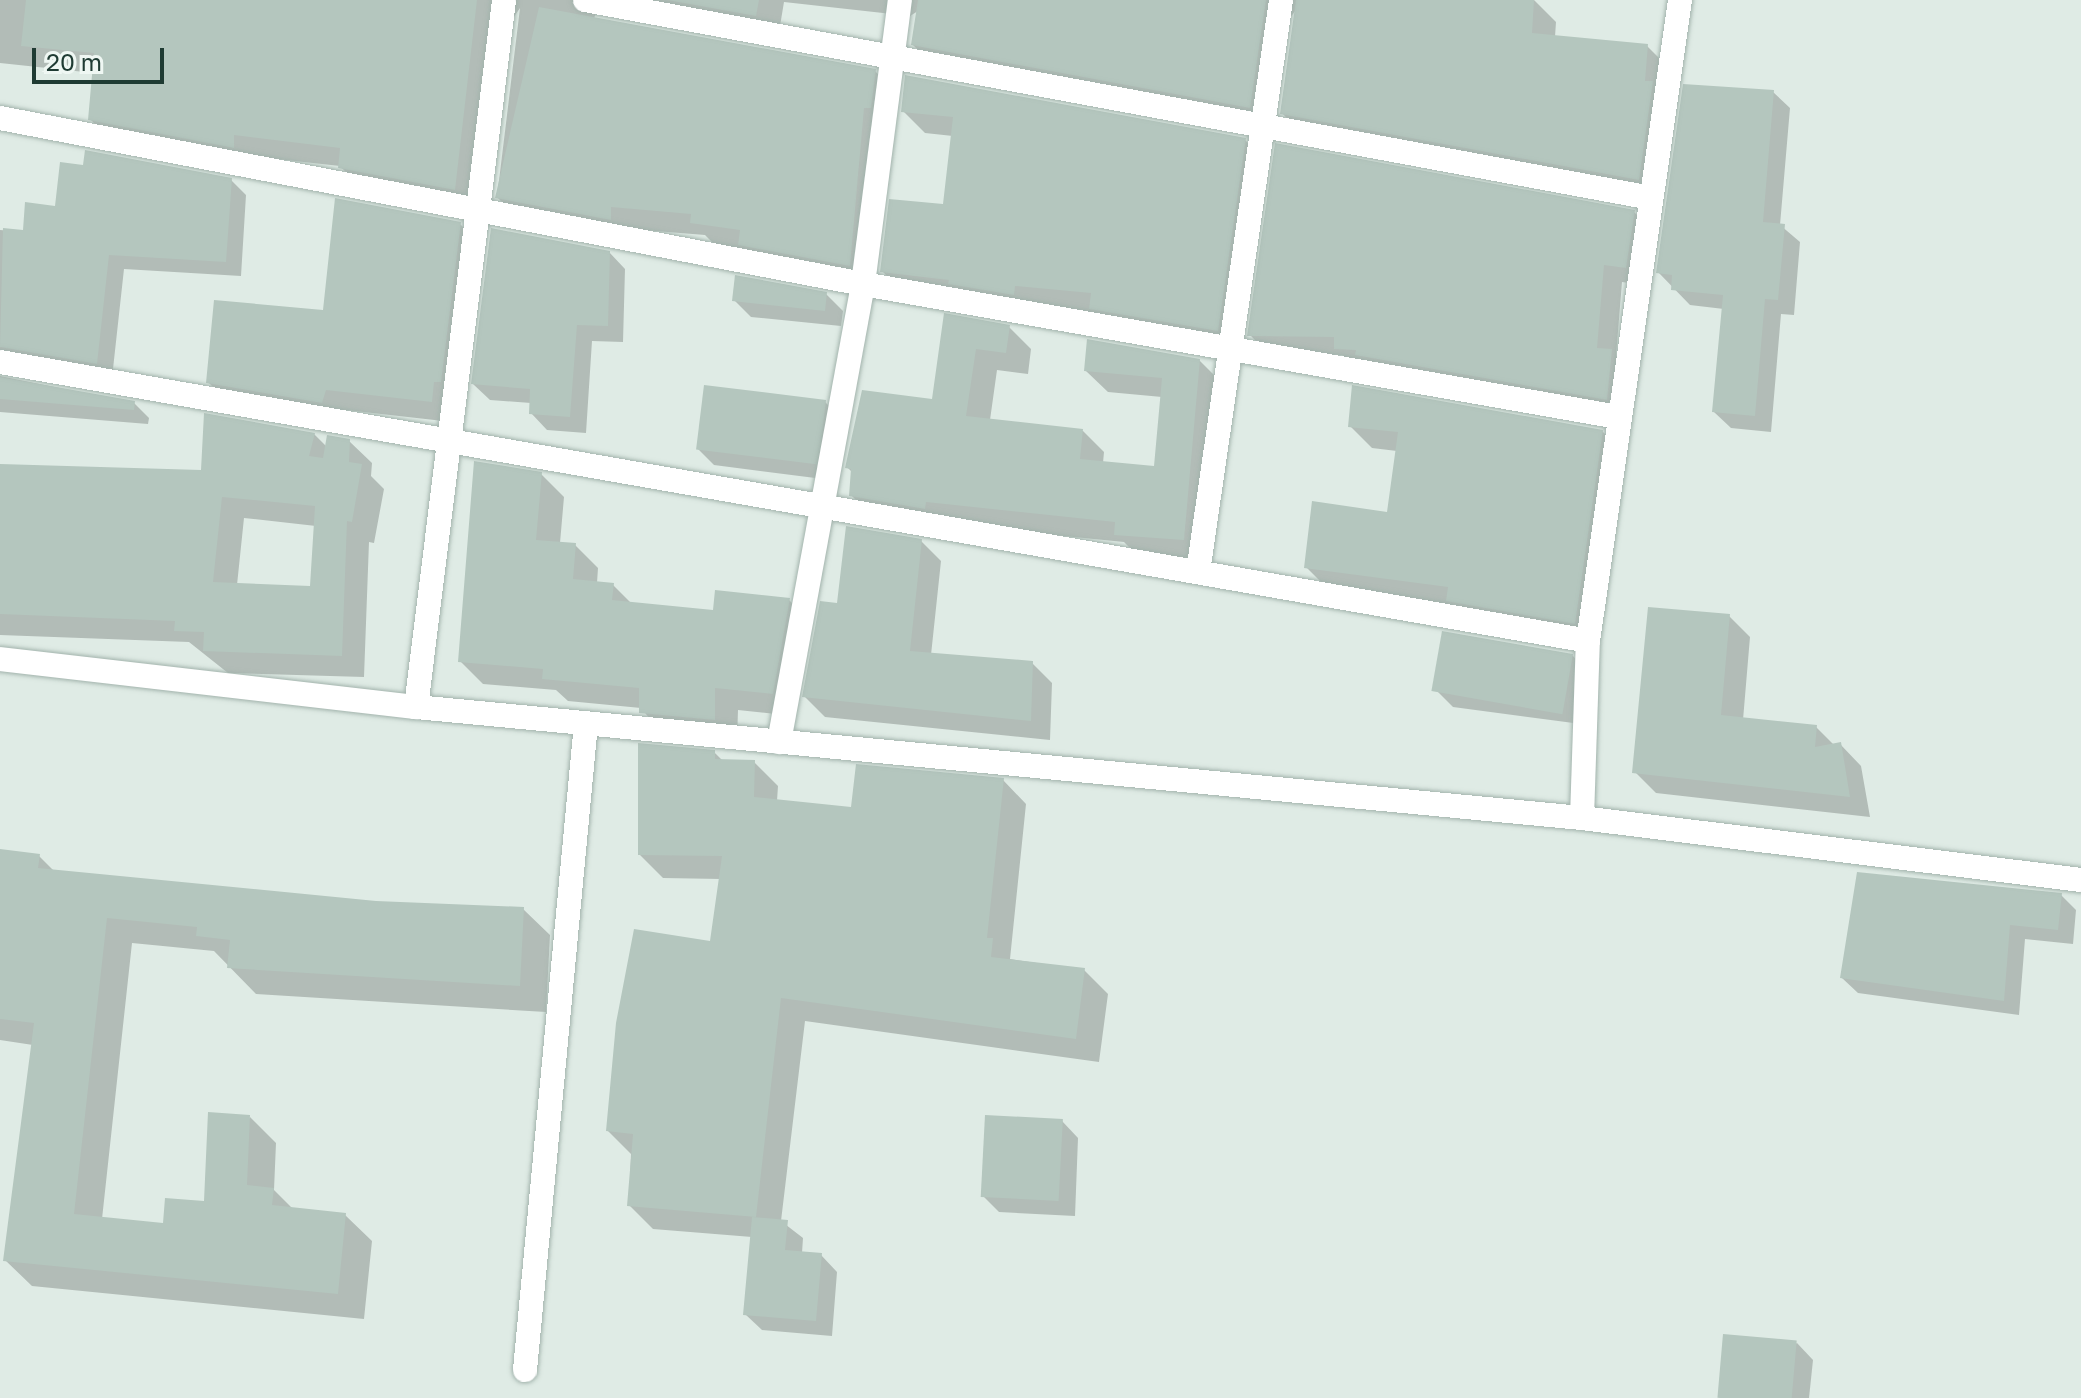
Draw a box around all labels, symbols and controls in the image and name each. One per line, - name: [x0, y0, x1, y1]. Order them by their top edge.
- scale bar: [36, 32, 168, 82]
- text: 20 m: [46, 47, 102, 76]

